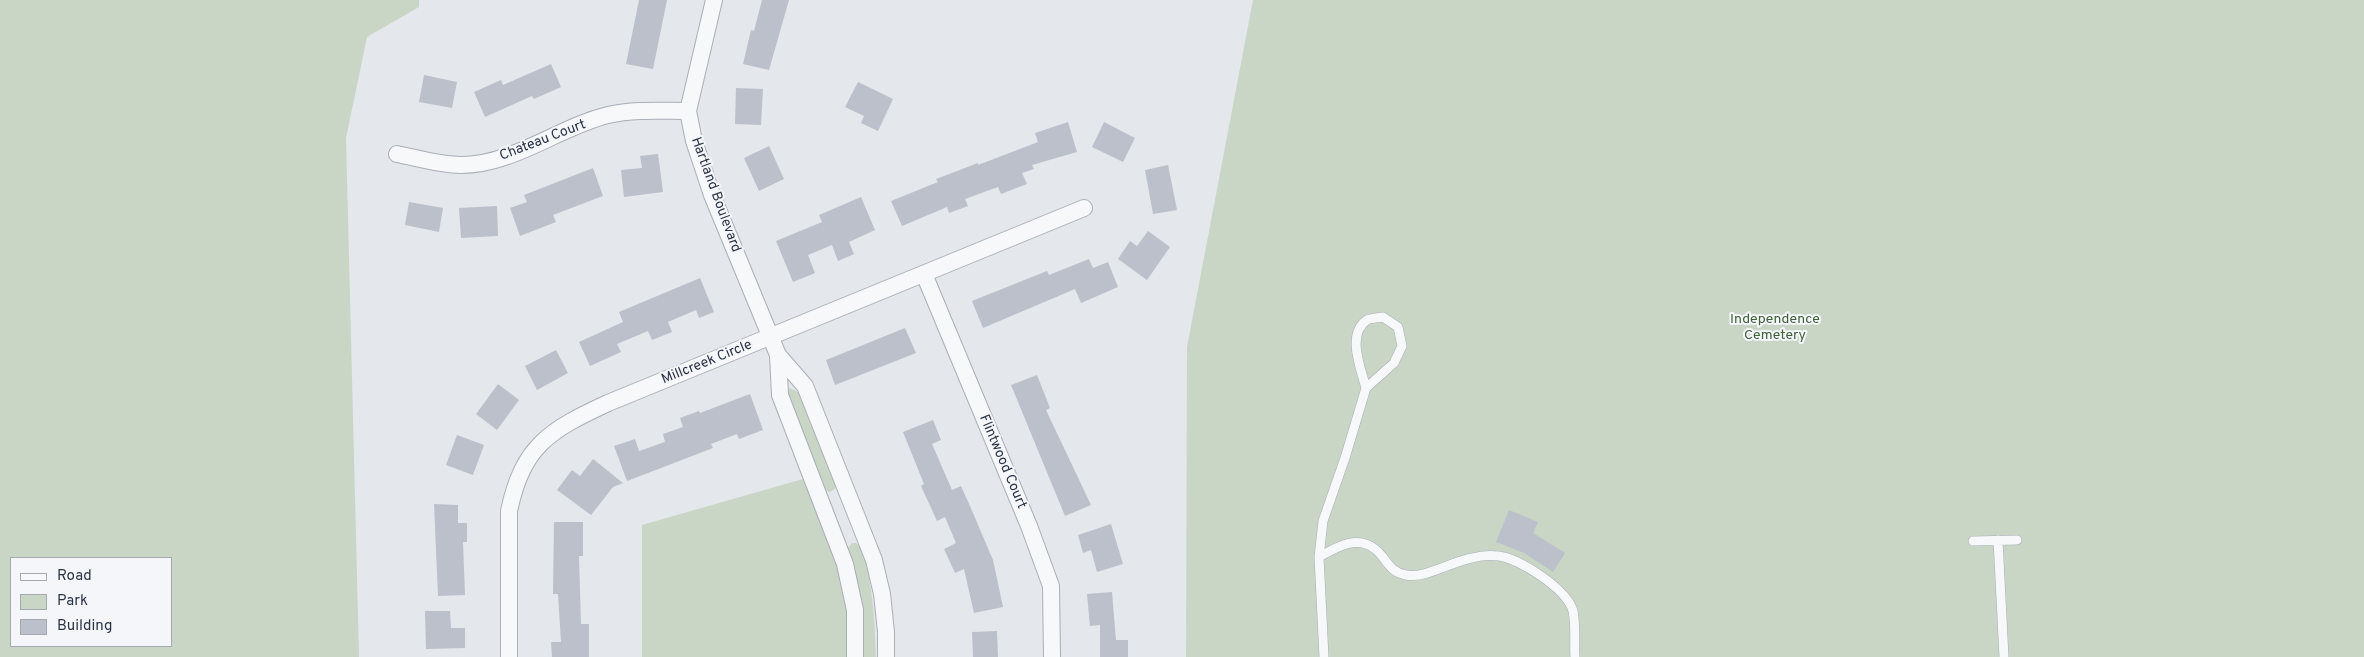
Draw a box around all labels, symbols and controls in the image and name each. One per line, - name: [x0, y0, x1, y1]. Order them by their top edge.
- street label: Chateau Court: [497, 117, 589, 165]
- street label: Hartland Boulevard: [686, 135, 744, 255]
- park label: Independence Cemetery: [1730, 312, 1820, 344]
- street label: Millcreek Circle: [659, 337, 755, 389]
- street label: Flintwood Court: [975, 412, 1029, 512]
- legend: [10, 557, 172, 647]
- text: Road: [57, 567, 92, 586]
- text: Park: [57, 592, 88, 611]
- text: Building: [57, 617, 112, 636]

